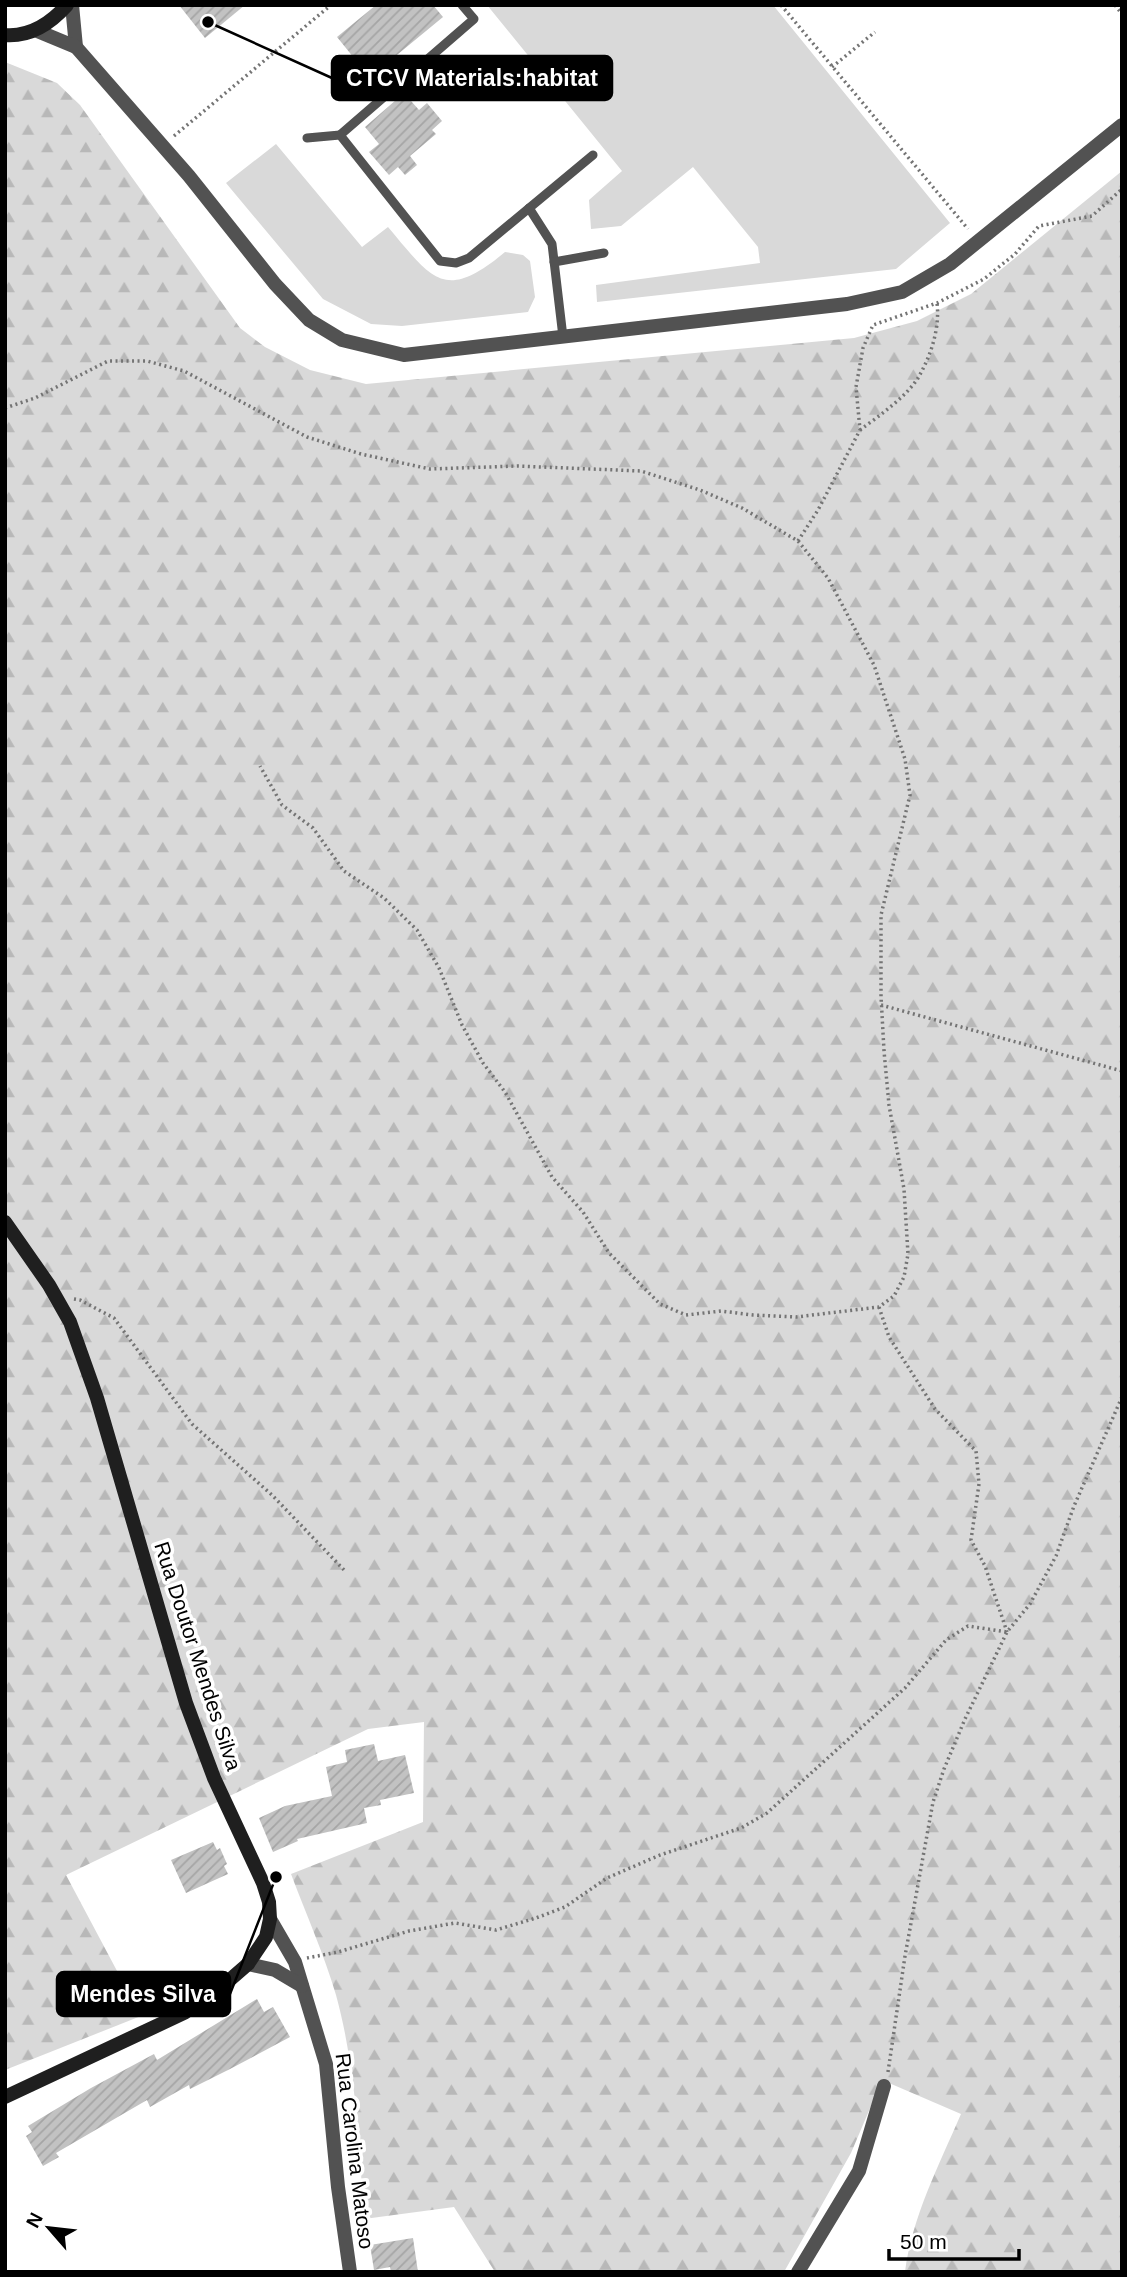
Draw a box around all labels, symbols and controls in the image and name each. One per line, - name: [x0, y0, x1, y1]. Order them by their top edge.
- callout: CTCV Materials:habitat: [332, 56, 612, 100]
- text: CTCV Materials:habitat: [346, 65, 598, 91]
- street label: Rua Doutor Mendes Silva: [150, 1539, 246, 1774]
- callout: Mendes Silva: [57, 1972, 230, 2016]
- text: Mendes Silva: [70, 1981, 216, 2007]
- street label: Rua Carolina Matoso: [332, 2052, 378, 2250]
- north arrow: [14, 2193, 84, 2263]
- text: N: [22, 2209, 47, 2231]
- scale bar: [889, 2218, 1018, 2262]
- text: 50 m: [900, 2230, 947, 2253]

